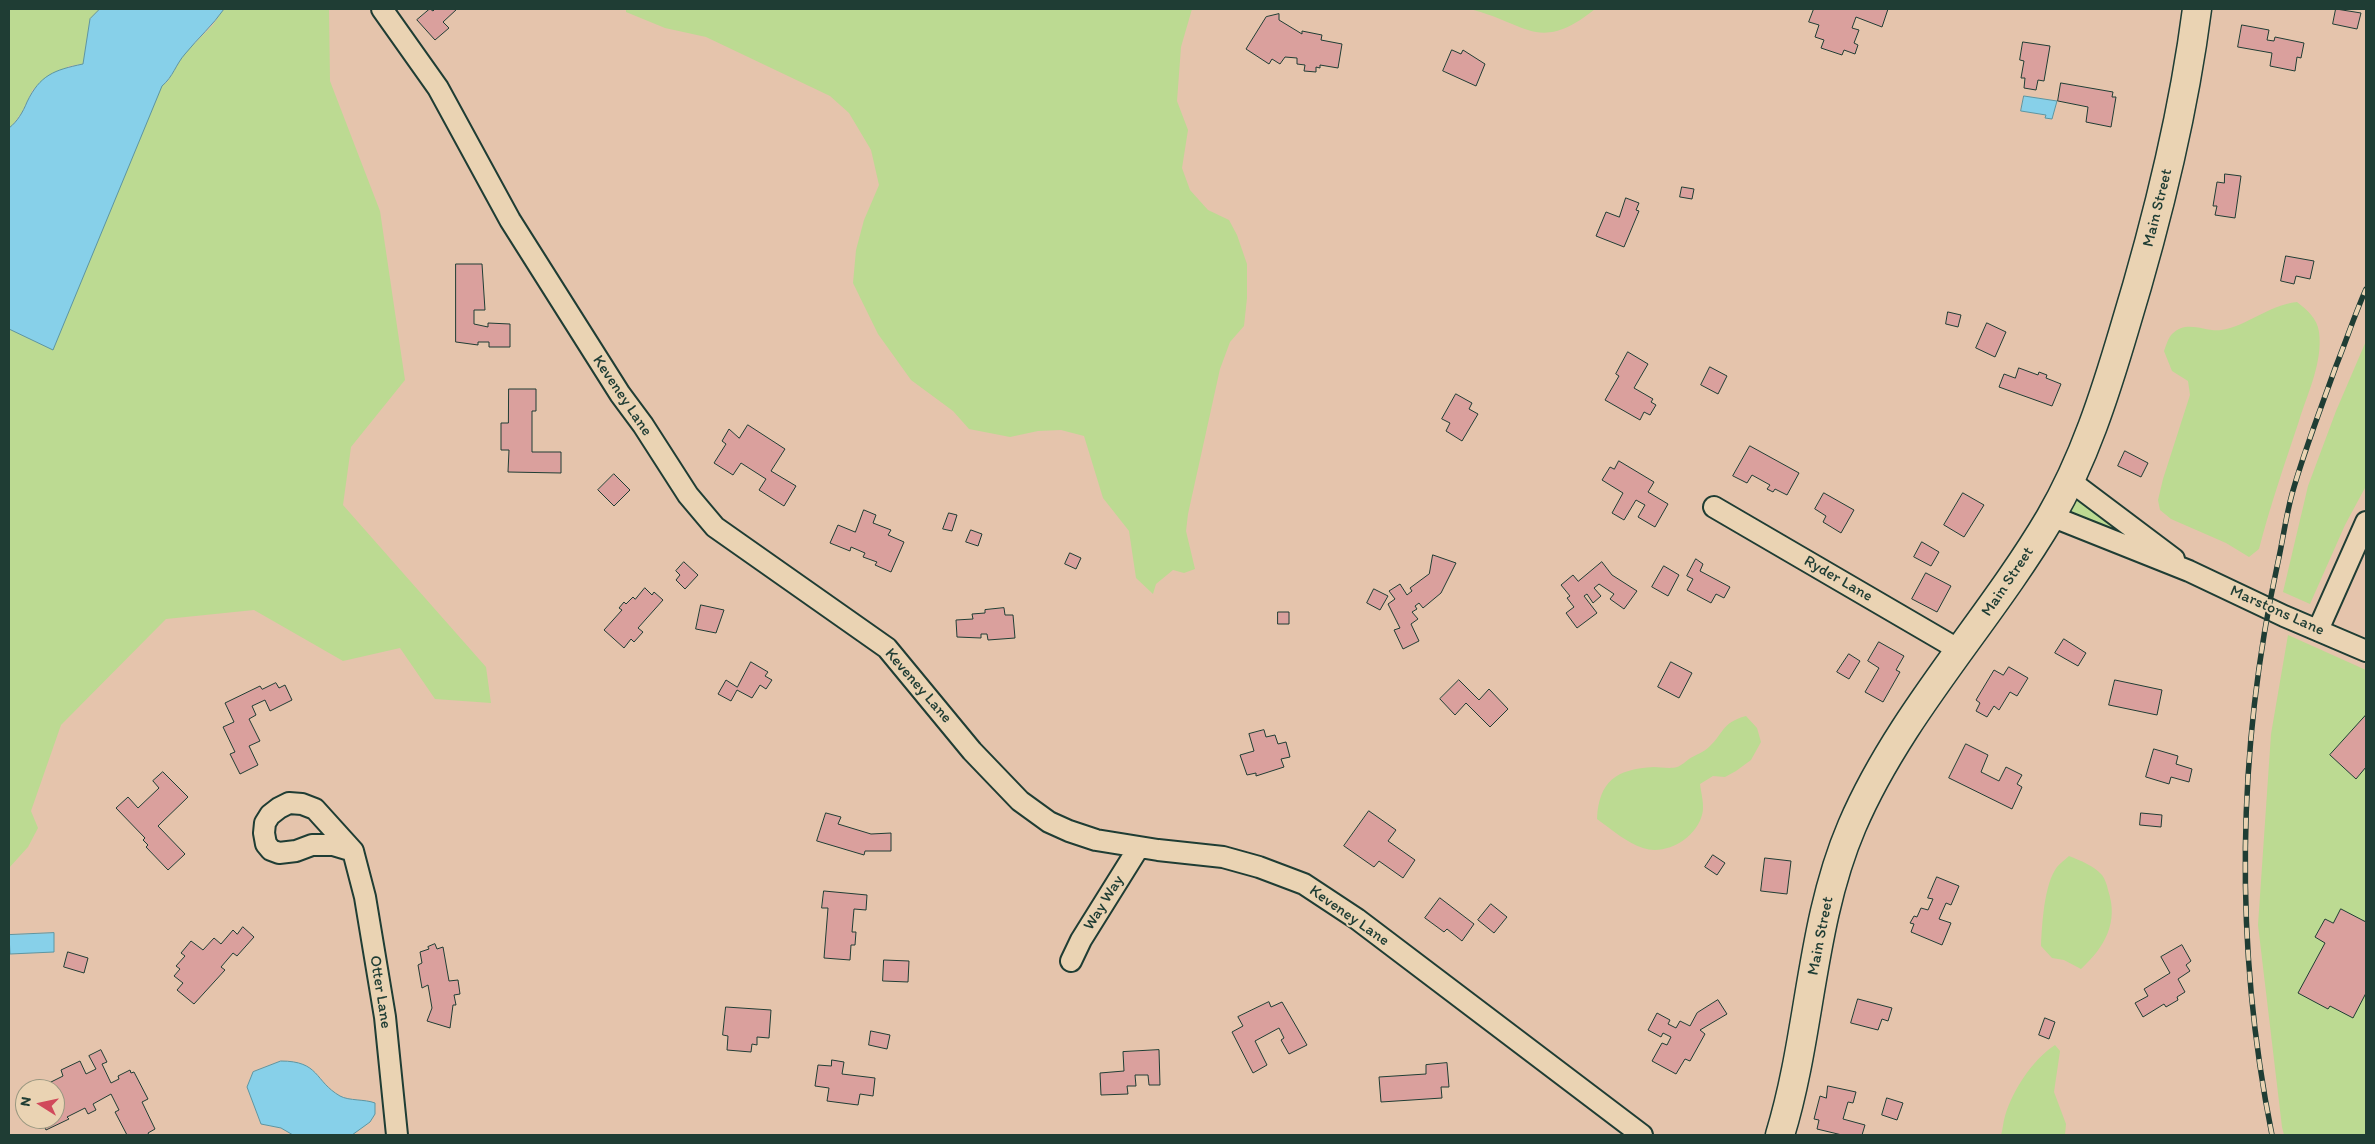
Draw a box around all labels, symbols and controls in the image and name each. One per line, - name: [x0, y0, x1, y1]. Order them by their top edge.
- street label: Main Street: [2139, 167, 2177, 249]
- street label: Keveney Lane: [588, 352, 656, 440]
- street label: Main Street: [1978, 543, 2038, 621]
- street label: Ryder Lane: [1800, 552, 1876, 606]
- street label: Marstons Lane: [2227, 582, 2327, 640]
- street label: Keveney Lane: [880, 645, 956, 727]
- street label: Way Way: [1080, 872, 1128, 934]
- street label: Keveney Lane: [1305, 881, 1393, 951]
- street label: Main Street: [1804, 895, 1838, 977]
- street label: Otter Lane: [365, 954, 395, 1030]
- north arrow: [15, 1079, 65, 1129]
- text: N: [17, 1095, 35, 1108]

